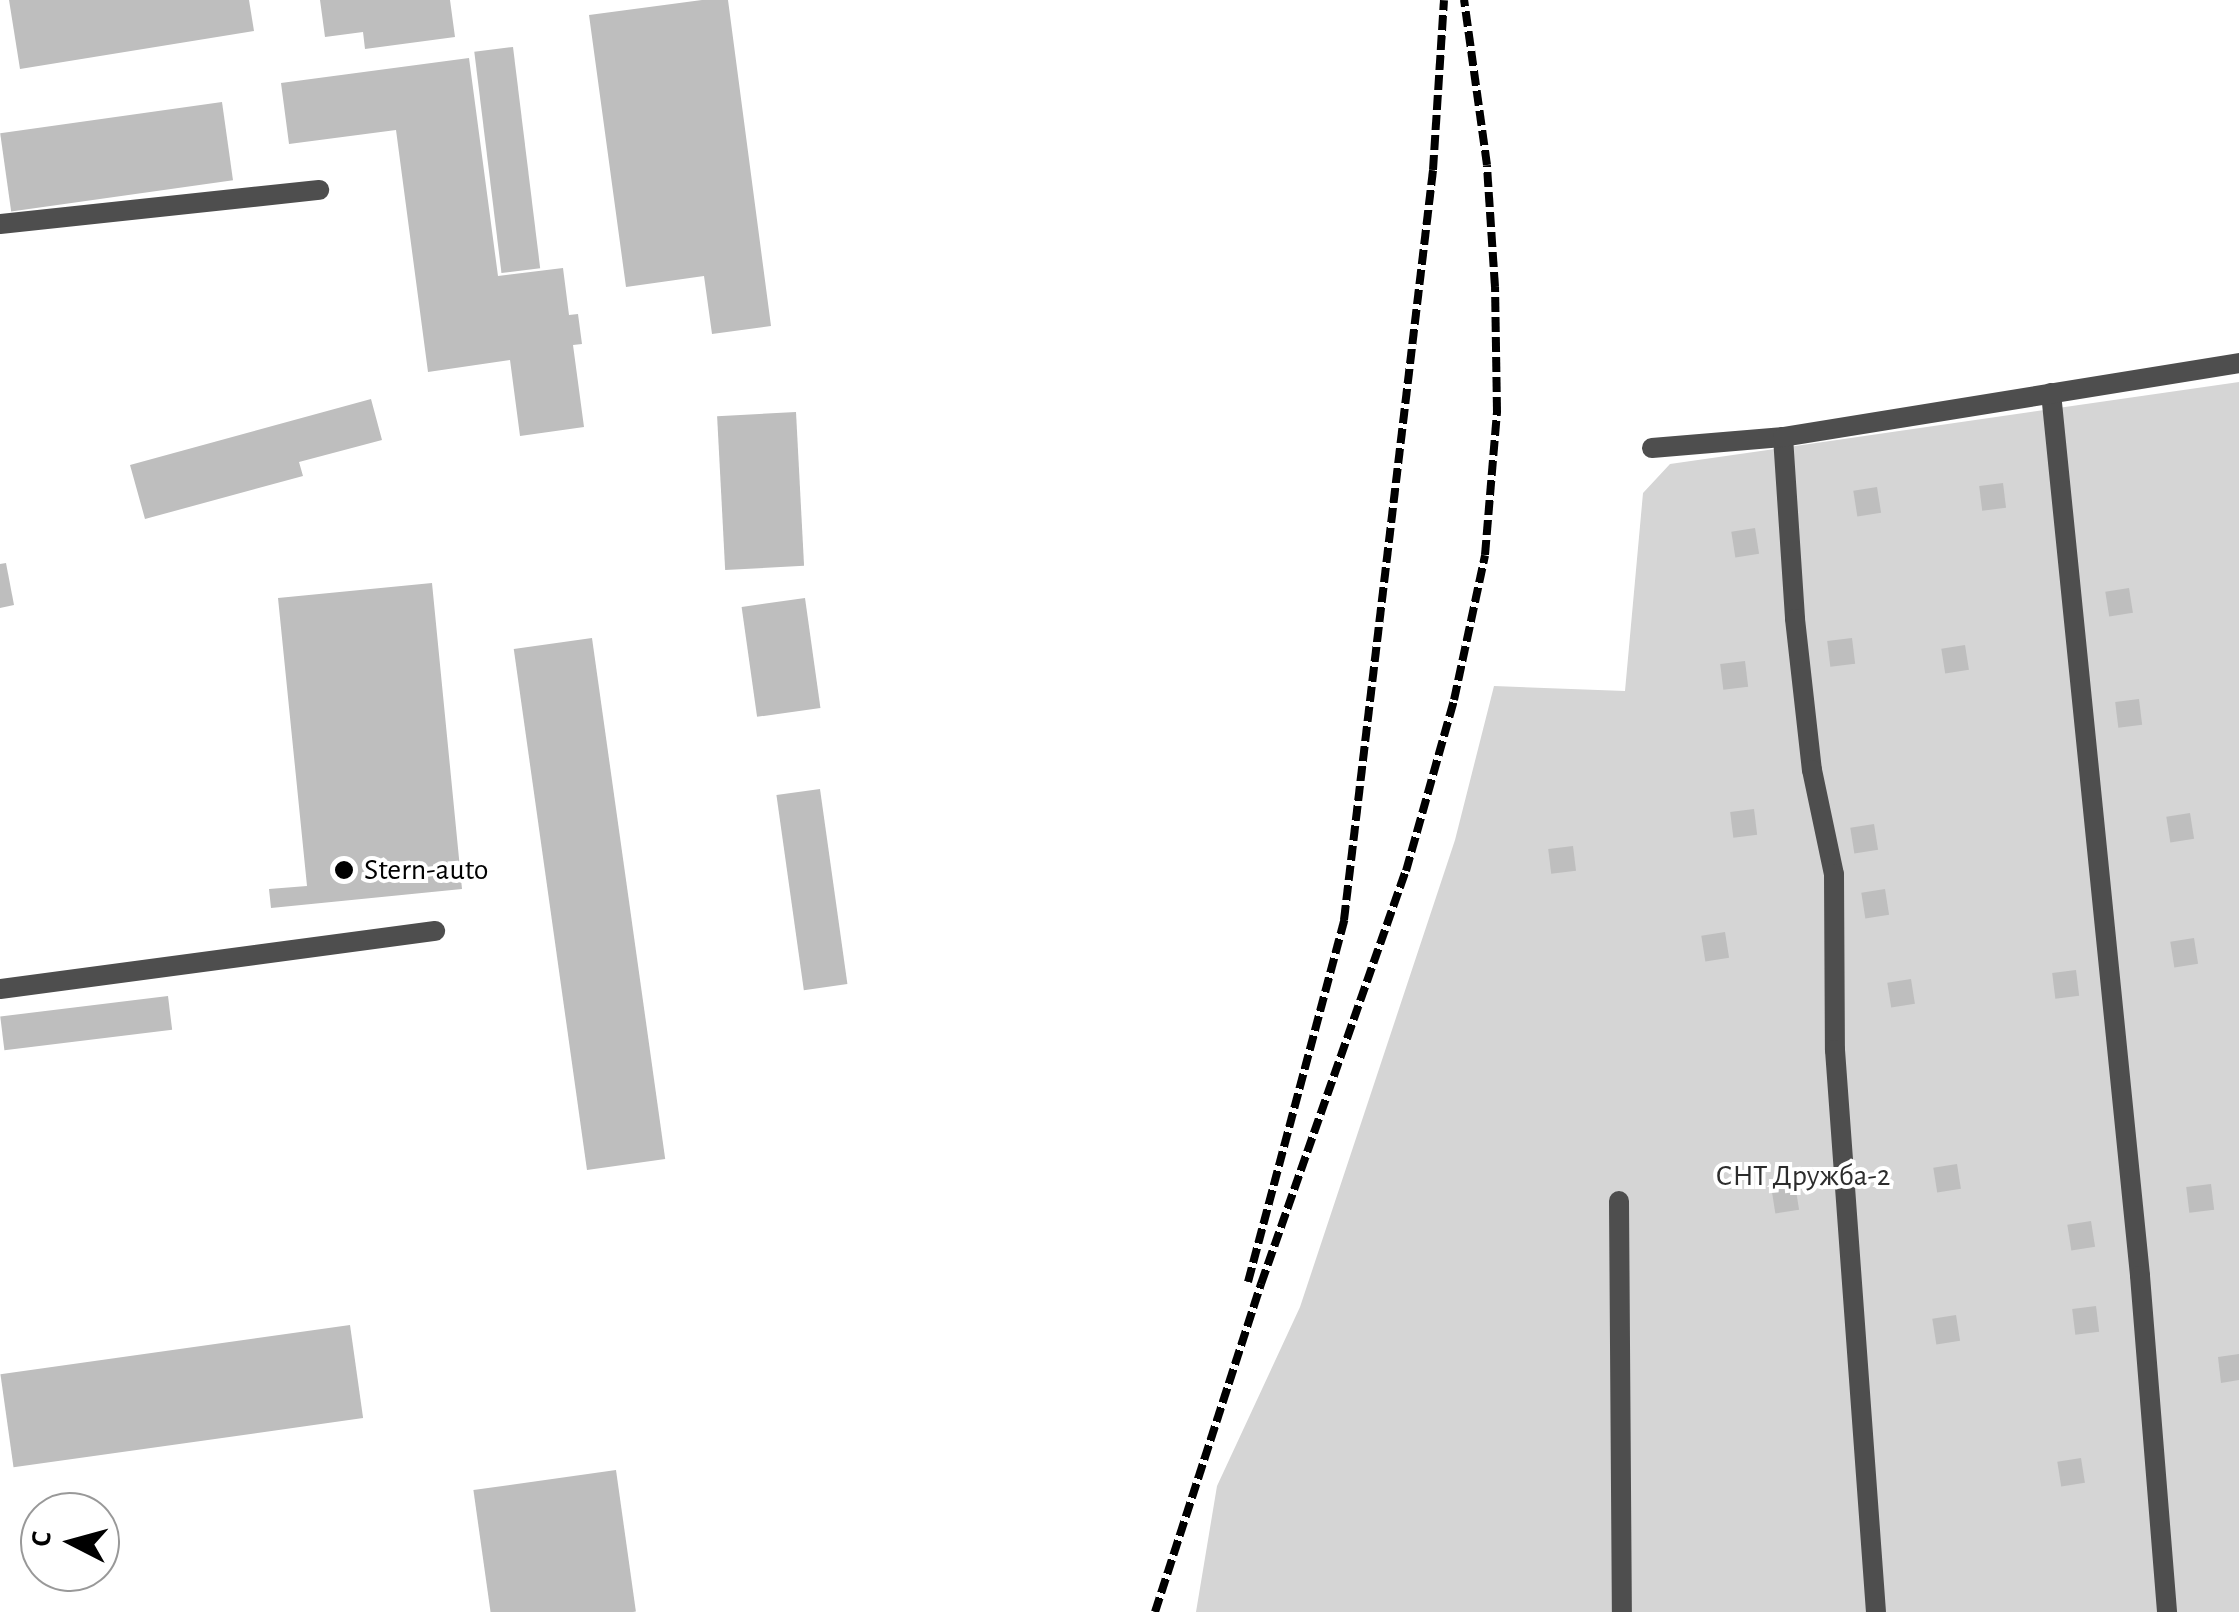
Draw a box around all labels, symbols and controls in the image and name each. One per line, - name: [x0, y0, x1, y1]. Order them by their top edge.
- place label: Stern-auto: [364, 852, 489, 888]
- marker: Stern-auto: [333, 859, 355, 881]
- park label: СНТ Дружба-2: [1716, 1158, 1890, 1194]
- north arrow: [20, 1492, 120, 1592]
- text: С: [27, 1530, 57, 1548]

